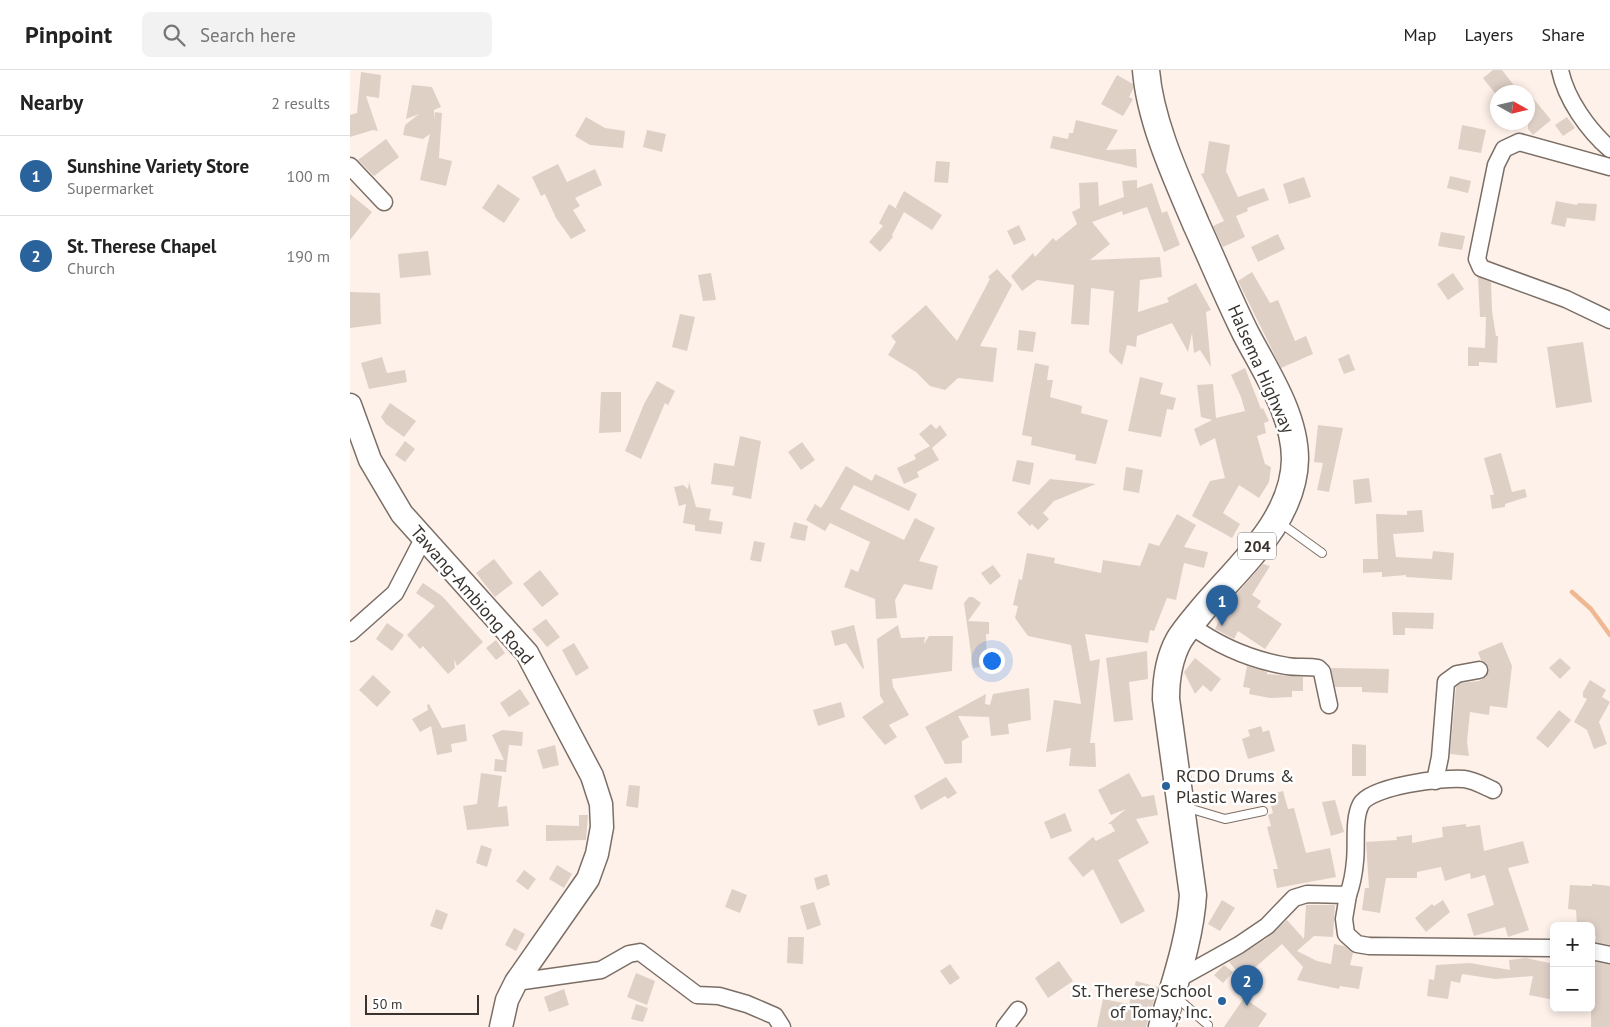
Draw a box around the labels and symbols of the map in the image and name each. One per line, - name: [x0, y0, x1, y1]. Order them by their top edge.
- north arrow: [1490, 85, 1535, 130]
- street label: Halsema Highway: [1223, 301, 1300, 437]
- street label: Tawang-Ambiong Road: [406, 520, 539, 669]
- road number: 204: [1238, 532, 1276, 560]
- pin: 1: [1206, 585, 1238, 626]
- your location: [979, 648, 1005, 674]
- place label: RCDO Drums & Plastic Wares: [1176, 764, 1294, 808]
- marker: RCDO Drums & Plastic Wares: [1160, 780, 1172, 792]
- pin: 2: [1231, 965, 1263, 1006]
- place label: St. Therese School of Tomay, Inc.: [1072, 979, 1213, 1023]
- scale bar: [365, 992, 479, 1015]
- marker: St. Therese School of Tomay, Inc.: [1216, 995, 1228, 1007]

